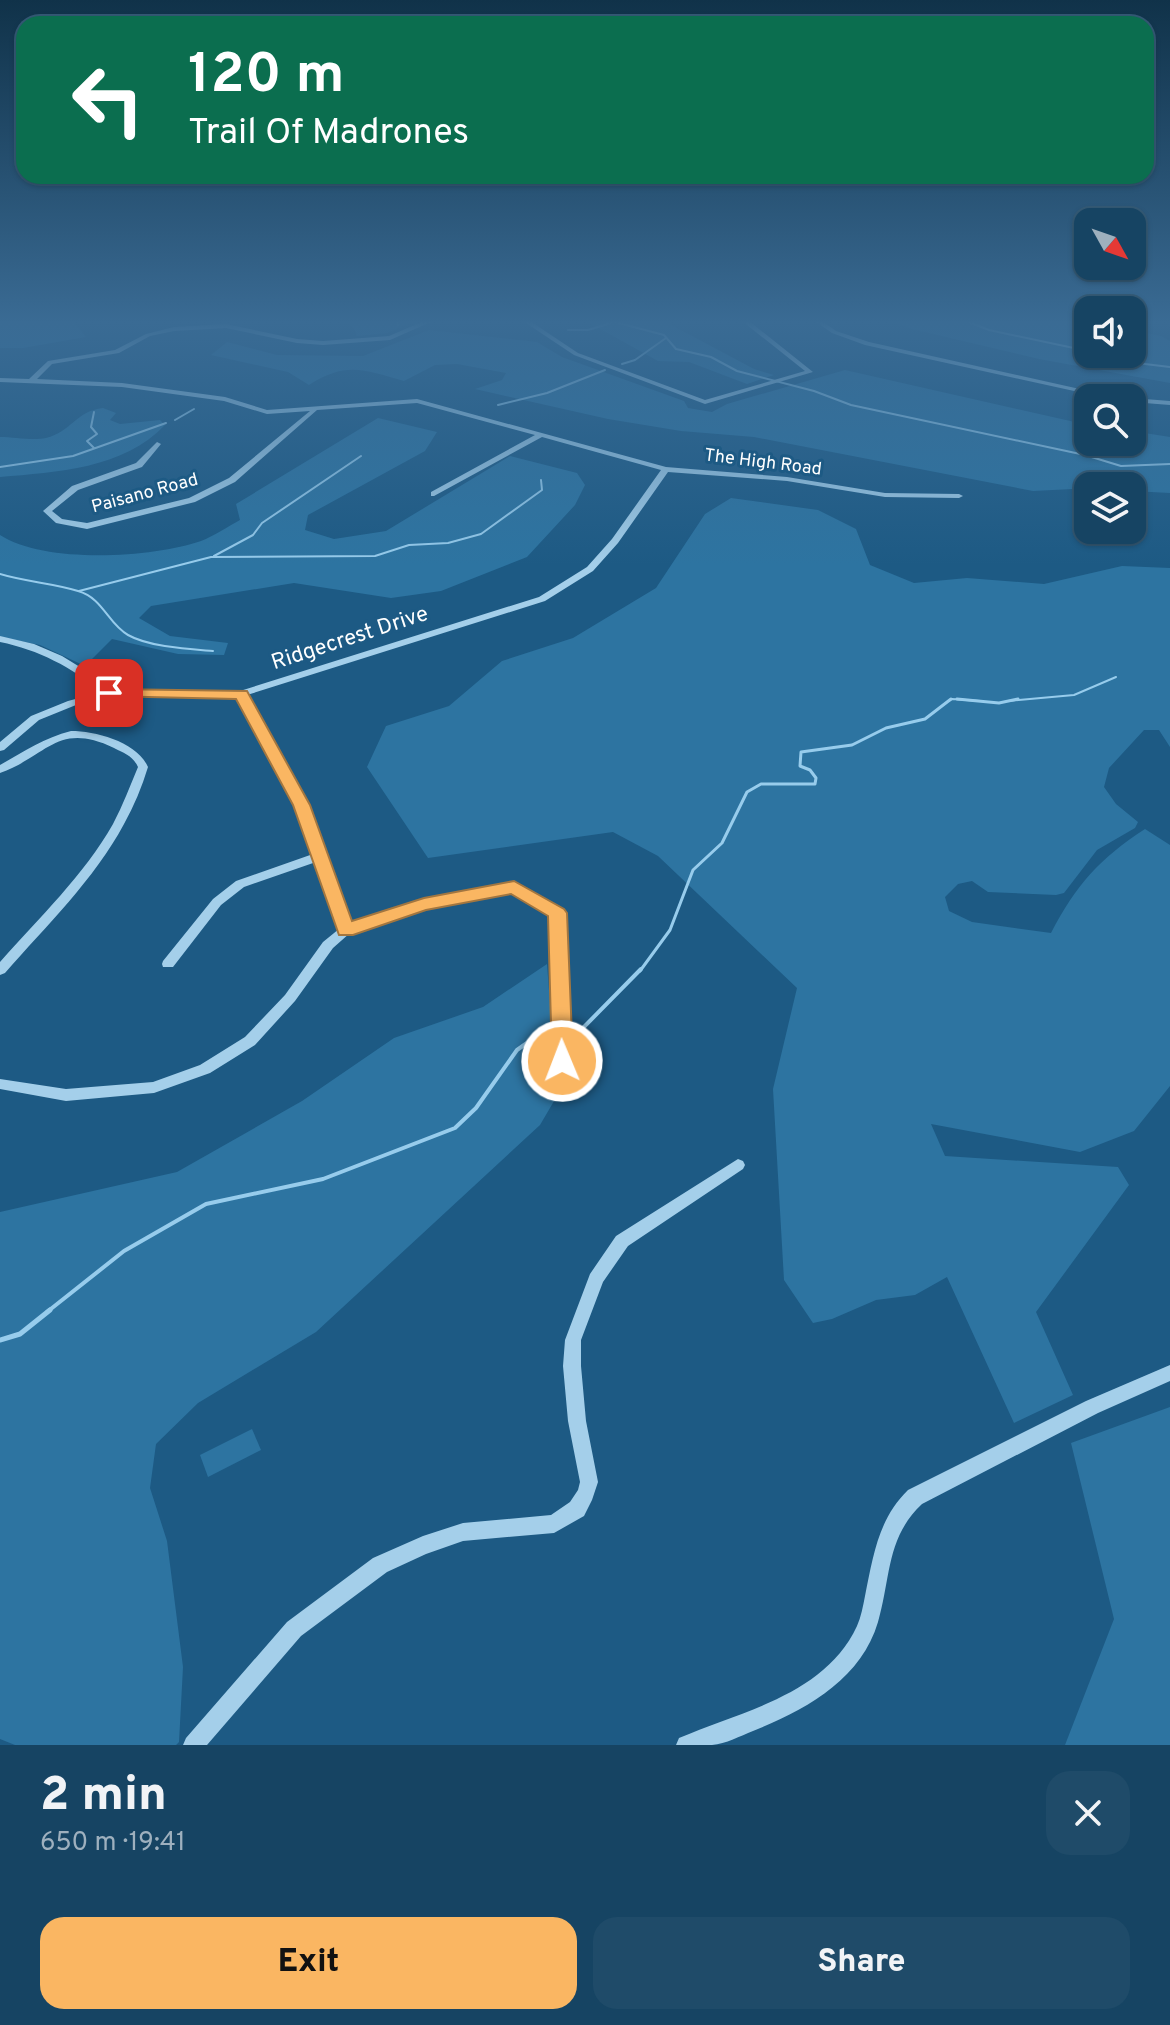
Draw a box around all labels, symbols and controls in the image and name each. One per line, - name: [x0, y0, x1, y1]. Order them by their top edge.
- text: 120 m: [188, 42, 345, 112]
- icon: left: [56, 48, 160, 152]
- text: Trail Of Madrones: [188, 111, 469, 157]
- north arrow: [1074, 208, 1146, 280]
- map controls: [1074, 208, 1146, 544]
- button: sound: [1074, 296, 1146, 368]
- button: search: [1074, 384, 1146, 456]
- street label: The High Road: [703, 444, 823, 482]
- street label: Paisano Road: [89, 469, 201, 519]
- button: layers: [1074, 472, 1146, 544]
- street label: Ridgecrest Drive: [268, 601, 432, 677]
- pin: [75, 659, 143, 727]
- icon: arrive: [87, 671, 131, 715]
- position arrow: [520, 1019, 604, 1103]
- text: 2 min: [40, 1767, 167, 1827]
- button: close: [1046, 1771, 1130, 1855]
- text: 650 m · 19:41: [40, 1827, 186, 1860]
- button: Exit: [40, 1917, 577, 2009]
- button: Share: [593, 1917, 1130, 2009]

